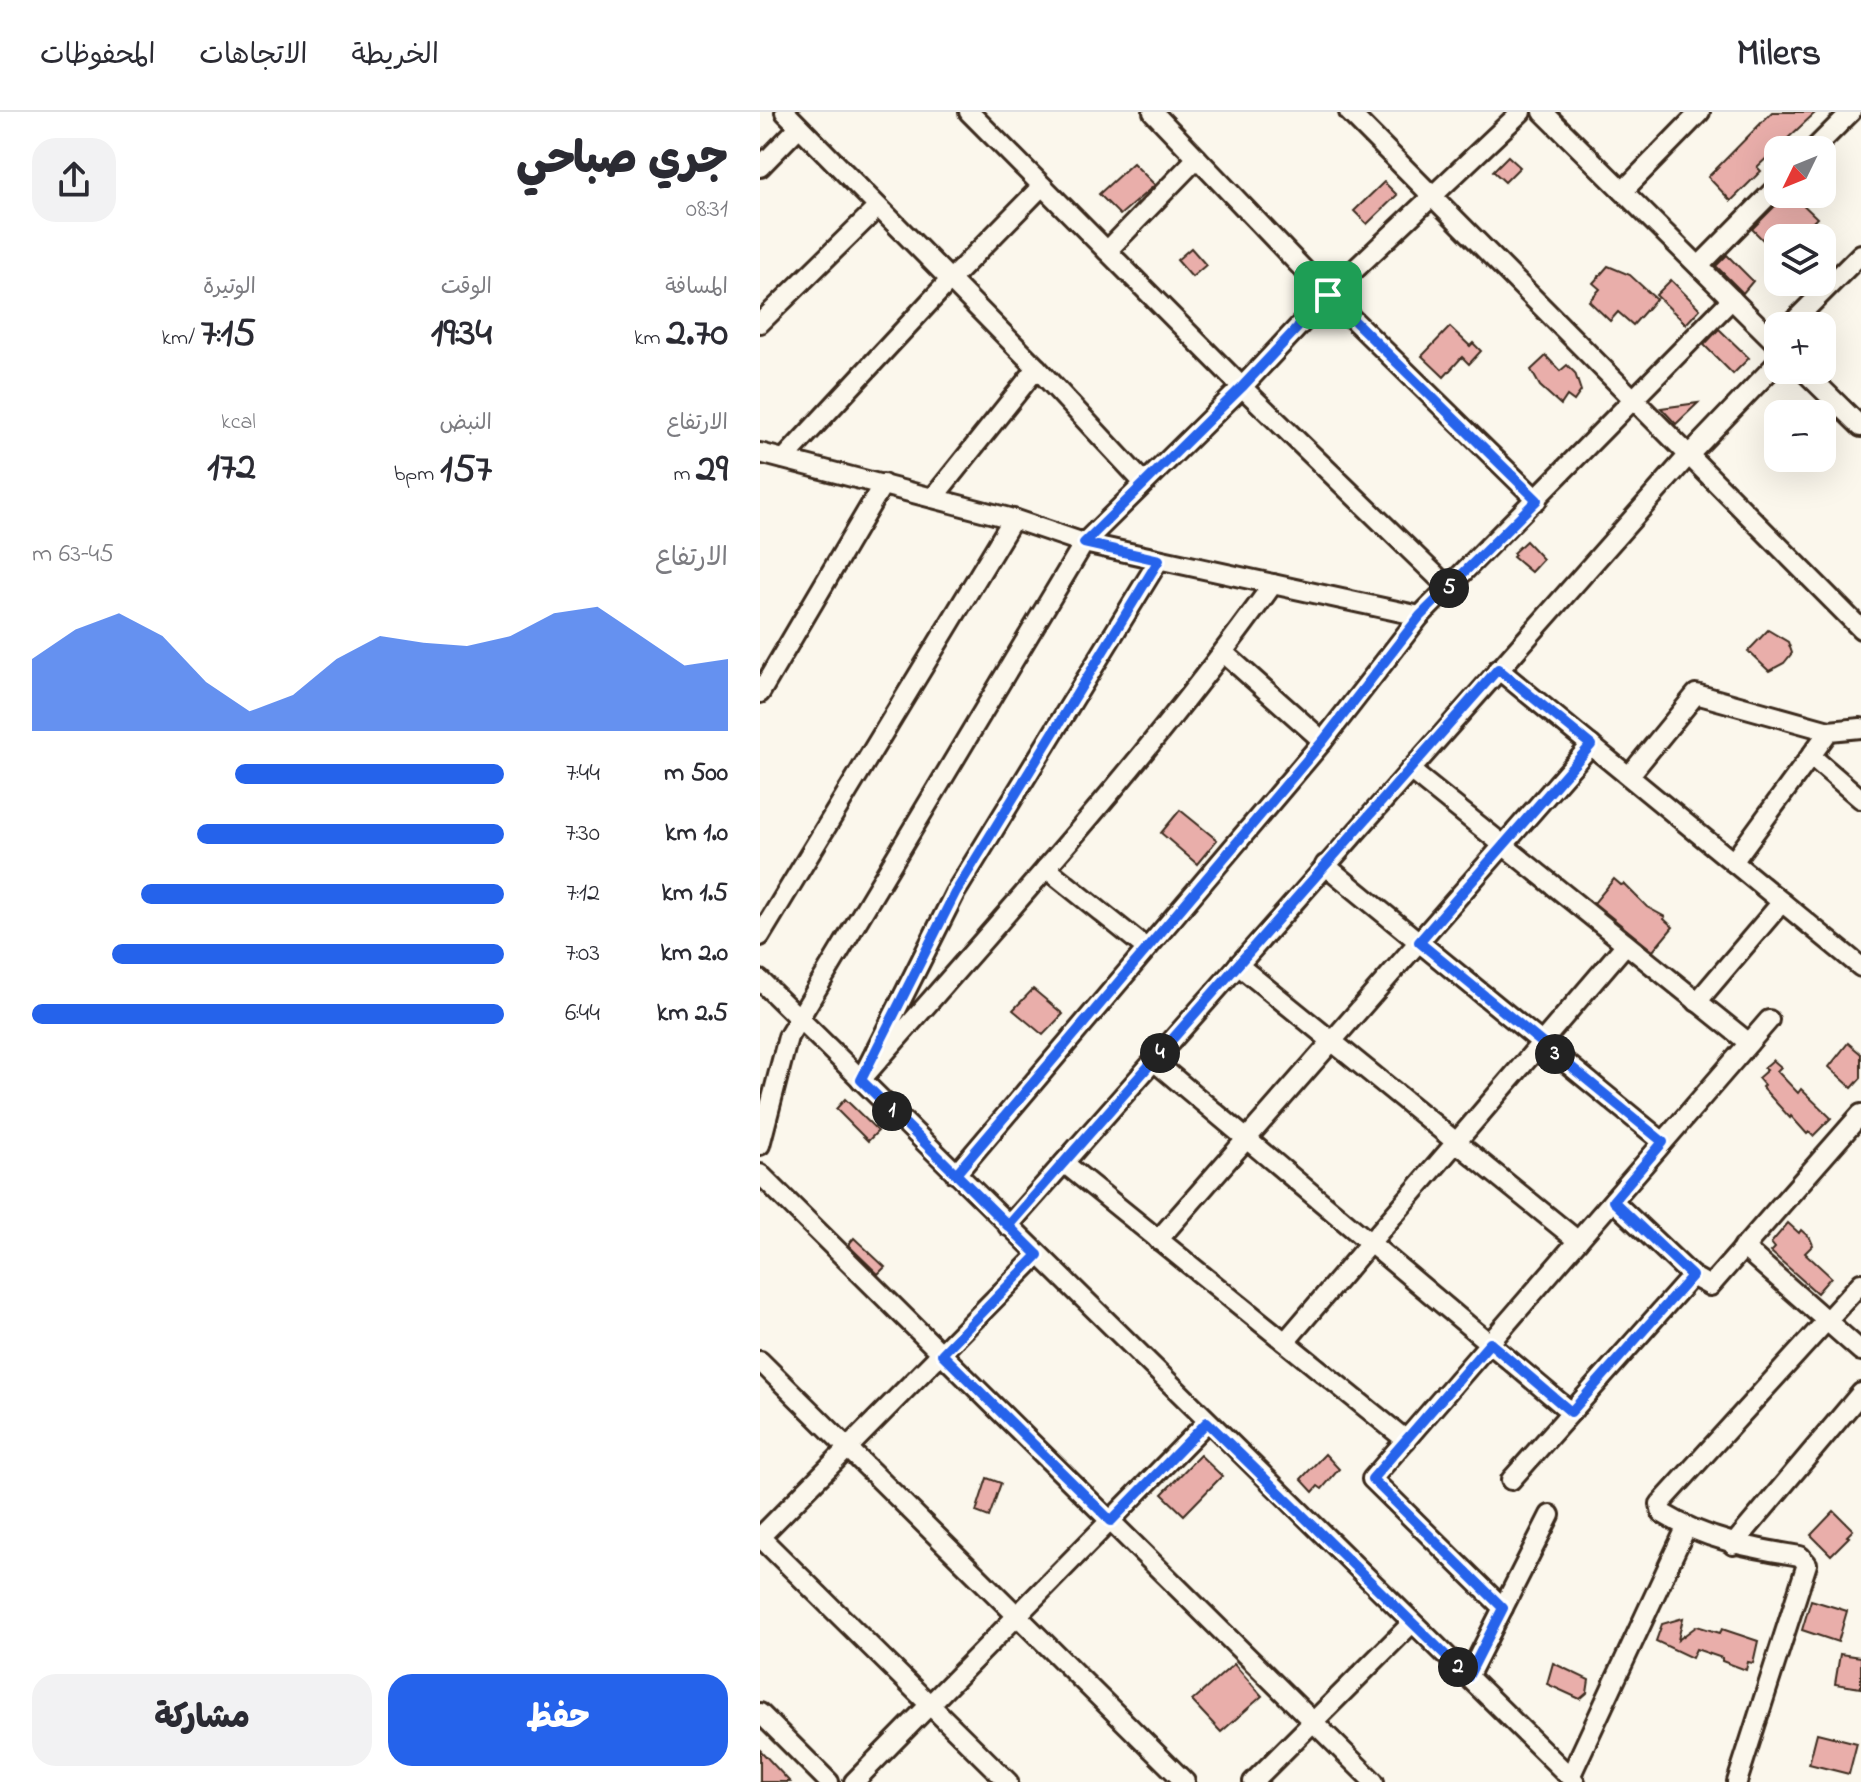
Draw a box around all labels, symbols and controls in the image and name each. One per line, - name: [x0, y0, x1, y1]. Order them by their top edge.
- text: Milers: [1737, 27, 1821, 83]
- text: المحفوظات: [40, 36, 155, 77]
- text: الاتجاهات: [199, 36, 307, 77]
- text: الخريطة: [351, 36, 439, 77]
- text: جري صباحي: [516, 129, 728, 193]
- north arrow: [1764, 136, 1836, 208]
- map controls: [1764, 136, 1836, 472]
- button: share: [32, 138, 116, 222]
- text: 08:31: [686, 191, 728, 229]
- button: layers: [1764, 224, 1836, 296]
- pin: [1294, 261, 1362, 329]
- text: الوتيرة: [203, 272, 256, 304]
- text: الوقت: [441, 272, 492, 304]
- text: المسافة: [665, 272, 728, 304]
- icon: arrive: [1306, 273, 1350, 317]
- text: 7:15: [201, 305, 256, 364]
- text: 19:34: [431, 305, 492, 364]
- text: 2.70: [666, 305, 728, 364]
- button: +: [1764, 312, 1836, 384]
- text: /km: [161, 323, 201, 355]
- text: km: [634, 323, 666, 355]
- button: −: [1764, 400, 1836, 472]
- text: kcal: [221, 407, 256, 439]
- text: النبض: [439, 408, 492, 440]
- text: الارتفاع: [666, 408, 728, 440]
- text: 172: [207, 439, 256, 498]
- text: 157: [440, 441, 492, 500]
- text: 29: [696, 441, 728, 500]
- text: bpm: [394, 459, 440, 491]
- text: m: [673, 459, 696, 491]
- text: 45–63 m: [32, 536, 114, 574]
- text: الارتفاع: [655, 540, 728, 578]
- pin: 5: [1429, 568, 1469, 608]
- text: 5: [1443, 572, 1455, 604]
- text: 7:44: [566, 755, 600, 793]
- text: 500 m: [664, 755, 728, 793]
- text: 7:30: [565, 815, 600, 853]
- text: 1.0 km: [665, 815, 728, 853]
- text: 7:12: [566, 875, 600, 913]
- text: 1.5 km: [661, 875, 728, 913]
- text: 7:03: [565, 935, 600, 973]
- text: 2.0 km: [660, 935, 728, 973]
- text: 6:44: [565, 995, 600, 1033]
- text: 2.5 km: [657, 995, 728, 1033]
- pin: 4: [1140, 1033, 1180, 1073]
- pin: 3: [1535, 1034, 1575, 1074]
- text: 4: [1155, 1037, 1165, 1069]
- text: 3: [1550, 1038, 1560, 1070]
- pin: 1: [872, 1091, 912, 1131]
- text: 1: [889, 1095, 896, 1127]
- pin: 2: [1438, 1647, 1478, 1687]
- text: 2: [1453, 1651, 1463, 1683]
- button: مشاركة: [32, 1674, 372, 1766]
- button: حفظ: [388, 1674, 728, 1766]

